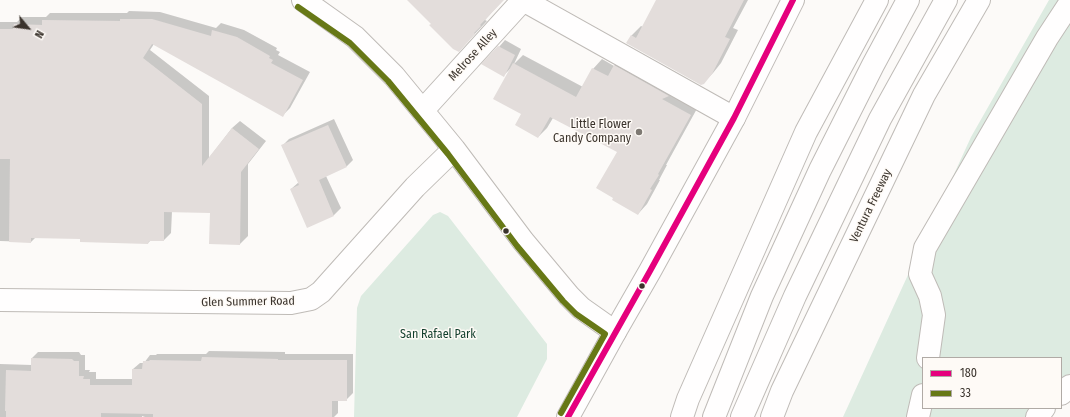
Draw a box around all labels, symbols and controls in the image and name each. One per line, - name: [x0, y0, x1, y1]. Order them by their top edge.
- north arrow: [8, 8, 48, 48]
- street label: Melrose Alley: [446, 26, 500, 84]
- text: N: [32, 28, 46, 40]
- place label: Little Flower Candy Company: [553, 118, 631, 146]
- marker: Little Flower Candy Company: [634, 127, 644, 137]
- street label: Ventura Freeway: [847, 167, 895, 245]
- unlabelled marker: [501, 226, 511, 236]
- unlabelled marker: [637, 281, 647, 291]
- street label: Glen Summer Road: [201, 294, 295, 310]
- park label: San Rafael Park: [400, 328, 476, 342]
- legend: [922, 357, 1062, 409]
- text: 180: [960, 366, 977, 380]
- text: 33: [960, 386, 971, 400]

